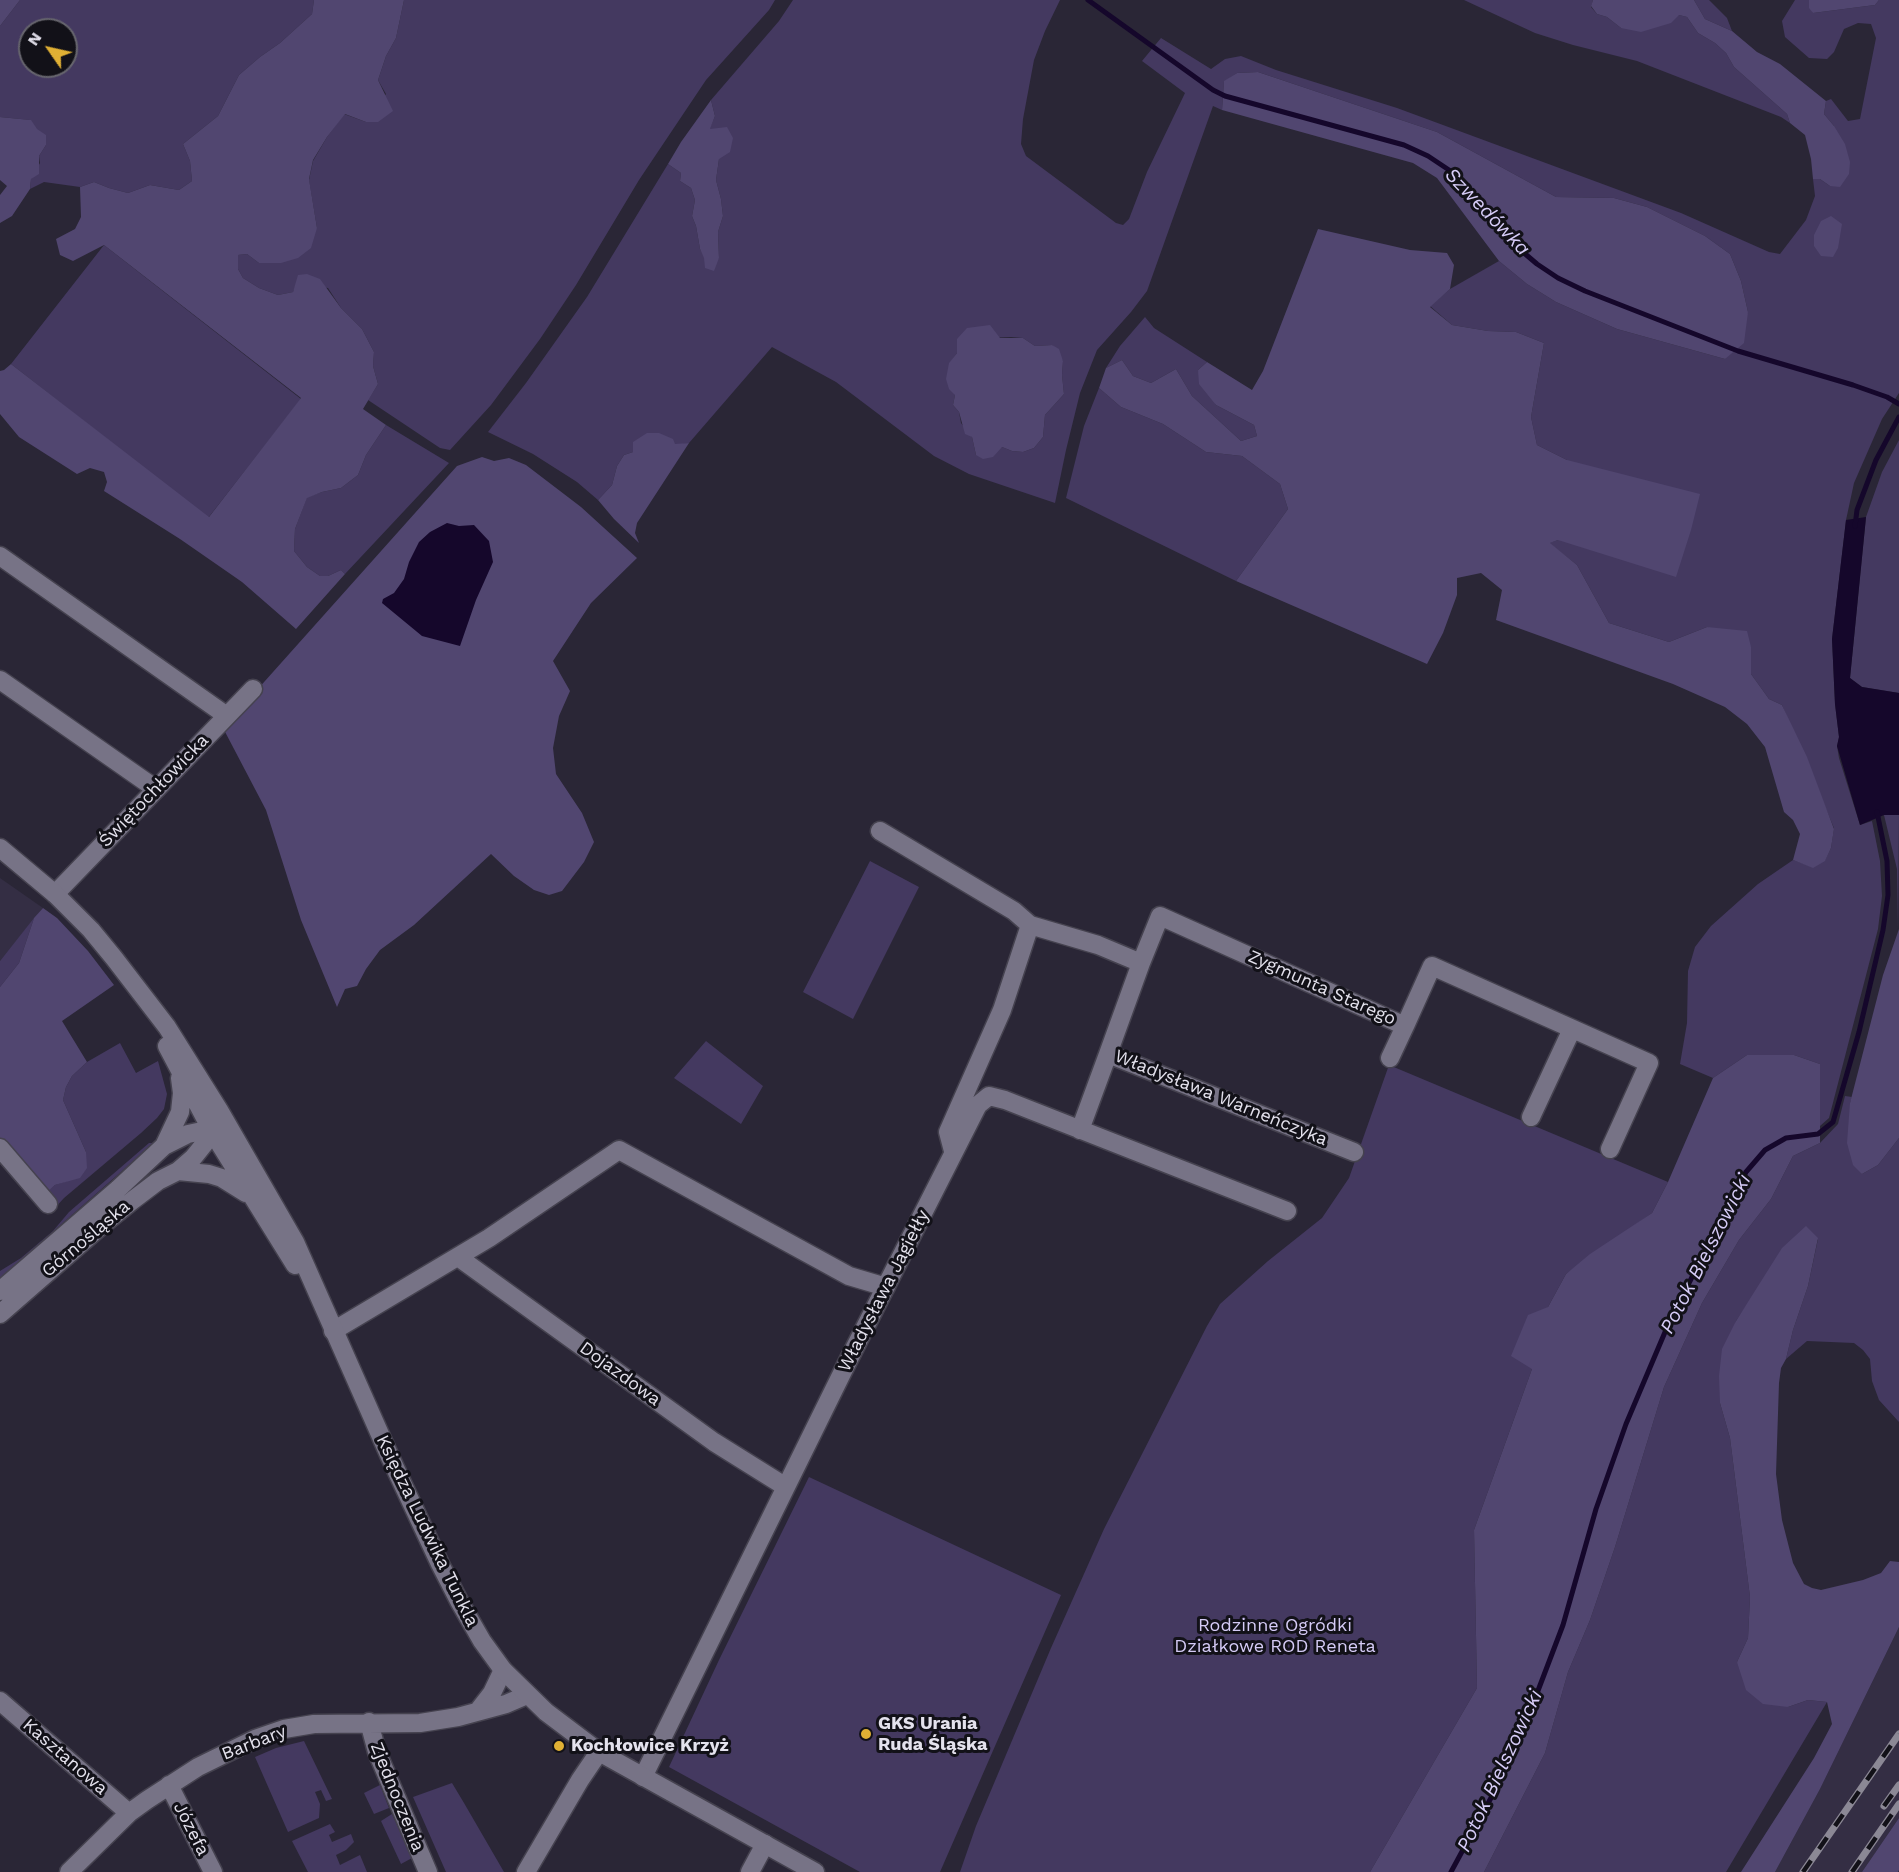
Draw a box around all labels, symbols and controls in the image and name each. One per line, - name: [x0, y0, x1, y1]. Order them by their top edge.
- north arrow: [18, 18, 78, 78]
- text: N: [23, 29, 46, 49]
- water label: Szwedówka: [1439, 163, 1535, 261]
- street label: Świętochłowicka: [95, 730, 213, 852]
- street label: Zygmunta Starego: [1245, 946, 1399, 1030]
- street label: Władysława Warneńczyka: [1111, 1045, 1331, 1151]
- water label: Potok Bielszowicki: [1655, 1170, 1757, 1338]
- street label: Górnośląska: [38, 1196, 134, 1282]
- street label: Władysława Jagiełły: [834, 1206, 934, 1376]
- street label: Dojazdowa: [575, 1337, 665, 1411]
- street label: Księdza Ludwika Tunkla: [371, 1432, 483, 1630]
- park label: Rodzinne Ogródki Działkowe ROD Reneta: [1174, 1615, 1376, 1658]
- water label: Potok Bielszowicki: [1452, 1686, 1548, 1856]
- place label: GKS Urania Ruda Śląska: [878, 1713, 988, 1756]
- street label: Kasztanowa: [18, 1714, 112, 1800]
- street label: Barbary: [219, 1721, 289, 1765]
- marker: GKS Urania Ruda Śląska: [859, 1727, 873, 1741]
- place label: Kochłowice Krzyż: [571, 1735, 729, 1757]
- street label: Zjednoczenia: [365, 1739, 429, 1855]
- marker: Kochłowice Krzyż: [552, 1739, 566, 1753]
- street label: Józefa: [168, 1799, 214, 1859]

